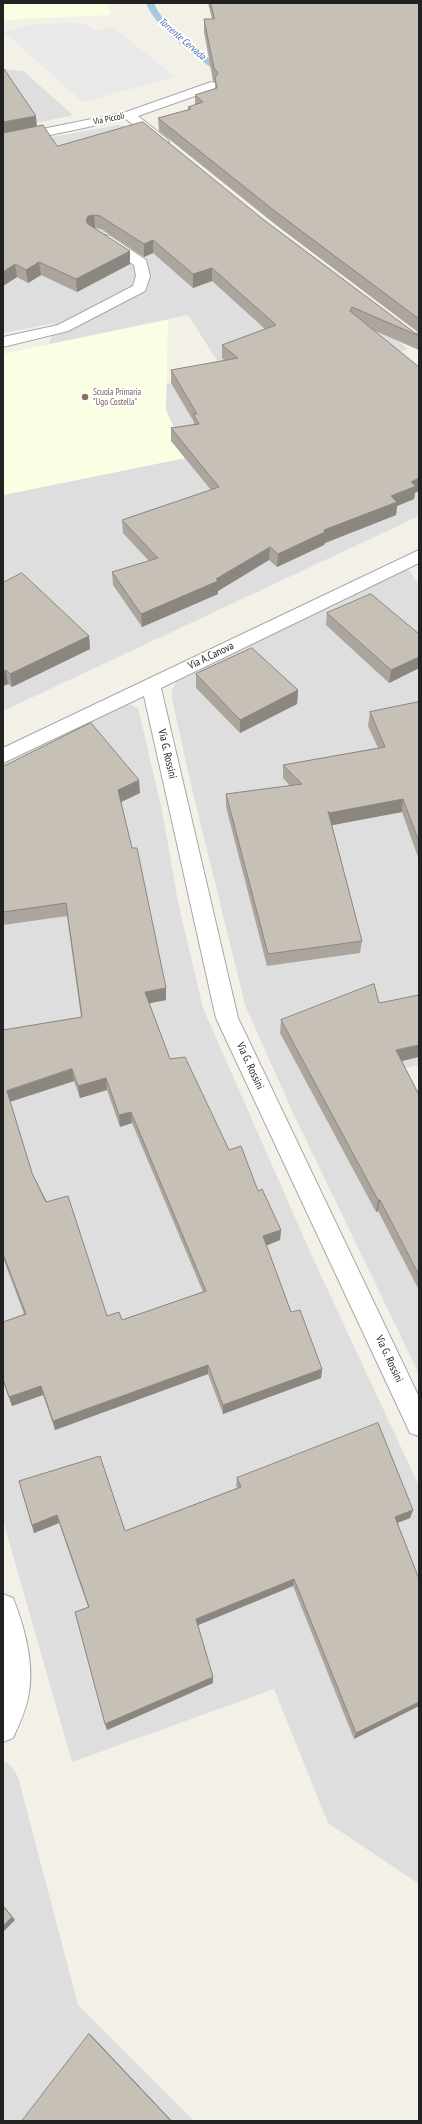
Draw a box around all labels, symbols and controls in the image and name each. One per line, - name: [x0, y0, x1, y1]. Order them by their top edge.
- water label: Torrente Cervada: [156, 15, 208, 63]
- street label: Via Piccoli: [92, 110, 126, 128]
- place label: Scuola Primaria "Ugo Costella": [93, 387, 141, 408]
- marker: Scuola Primaria "Ugo Costella": [80, 392, 90, 402]
- street label: Via A.Canova: [186, 639, 236, 673]
- street label: Via G. Rossini: [155, 728, 179, 780]
- street label: Via G. Rossini: [233, 1040, 267, 1092]
- street label: Via G. Rossini: [372, 1333, 406, 1385]

